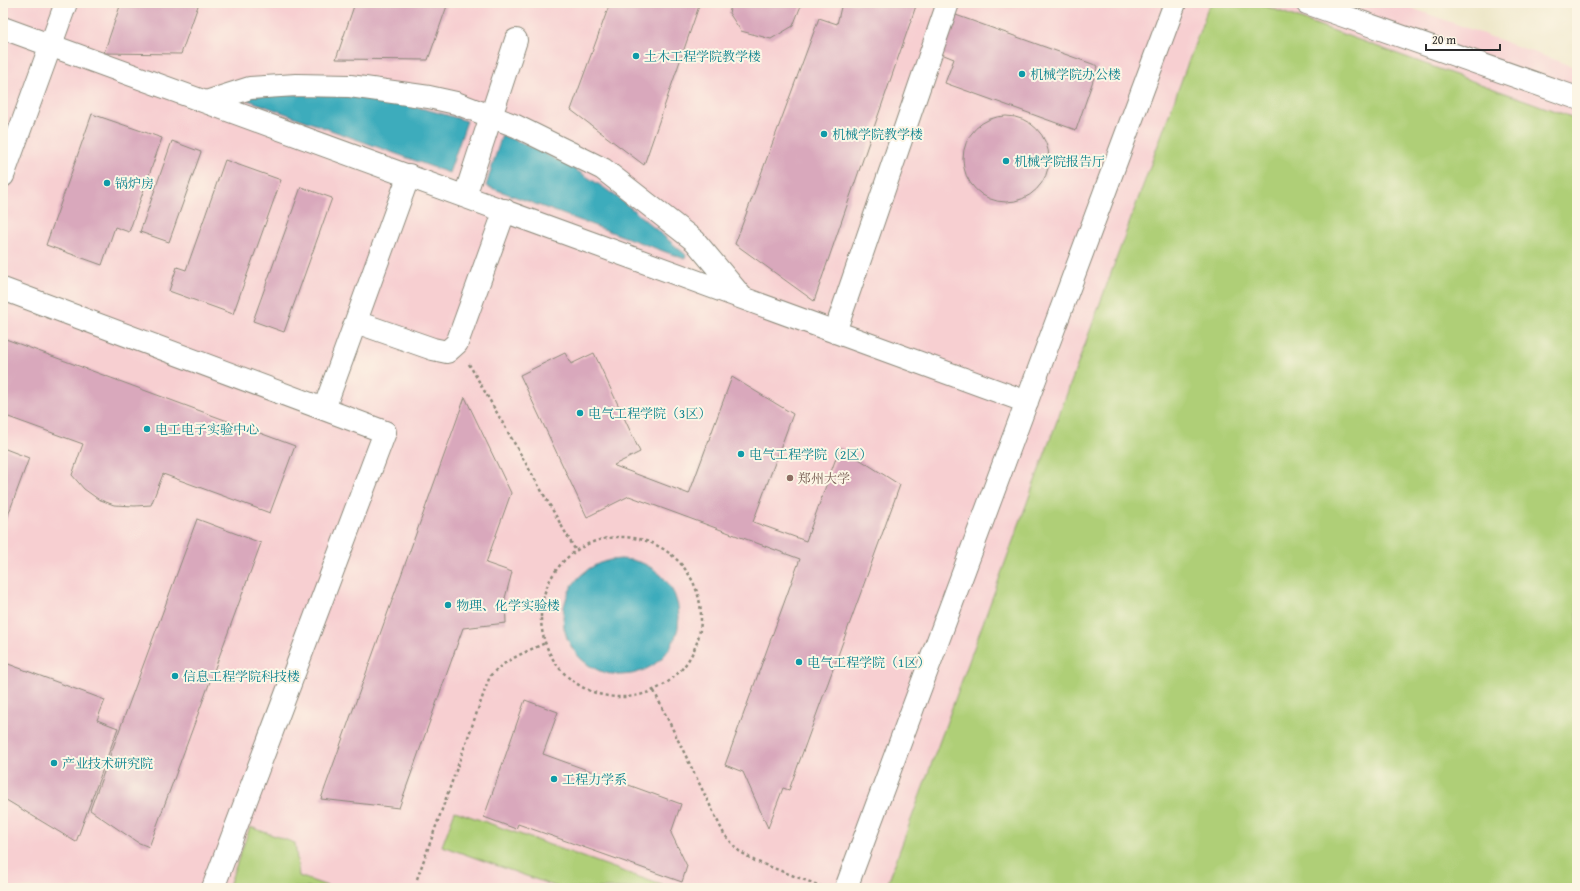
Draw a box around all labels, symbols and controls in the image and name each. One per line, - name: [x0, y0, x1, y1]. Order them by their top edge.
- scale bar: [1426, 26, 1500, 52]
- text: 20 m: [1432, 31, 1456, 48]
- place label: 土木工程学院教学楼: [644, 47, 761, 66]
- marker: 土木工程学院教学楼: [631, 51, 641, 61]
- place label: 机械学院办公楼: [1030, 65, 1121, 84]
- marker: 机械学院办公楼: [1017, 69, 1027, 79]
- place label: 机械学院教学楼: [832, 125, 923, 144]
- marker: 机械学院教学楼: [819, 129, 829, 139]
- place label: 机械学院报告厅: [1014, 152, 1105, 171]
- marker: 机械学院报告厅: [1001, 156, 1011, 166]
- place label: 锅炉房: [115, 174, 154, 193]
- marker: 锅炉房: [102, 178, 112, 188]
- place label: 电气工程学院（3区）: [588, 404, 711, 423]
- marker: 电气工程学院（3区）: [575, 408, 585, 418]
- place label: 电工电子实验中心: [155, 420, 259, 439]
- marker: 电工电子实验中心: [142, 424, 152, 434]
- place label: 电气工程学院（2区）: [749, 445, 872, 464]
- marker: 电气工程学院（2区）: [736, 449, 746, 459]
- place label: 郑州大学: [798, 469, 850, 488]
- marker: 郑州大学: [785, 473, 795, 483]
- place label: 物理、化学实验楼: [456, 596, 560, 615]
- marker: 物理、化学实验楼: [443, 600, 453, 610]
- place label: 电气工程学院（1区）: [807, 653, 930, 672]
- marker: 电气工程学院（1区）: [794, 657, 804, 667]
- place label: 信息工程学院科技楼: [183, 667, 300, 686]
- marker: 信息工程学院科技楼: [170, 671, 180, 681]
- place label: 产业技术研究院: [62, 754, 153, 773]
- marker: 产业技术研究院: [49, 758, 59, 768]
- place label: 工程力学系: [562, 770, 627, 789]
- marker: 工程力学系: [549, 774, 559, 784]

